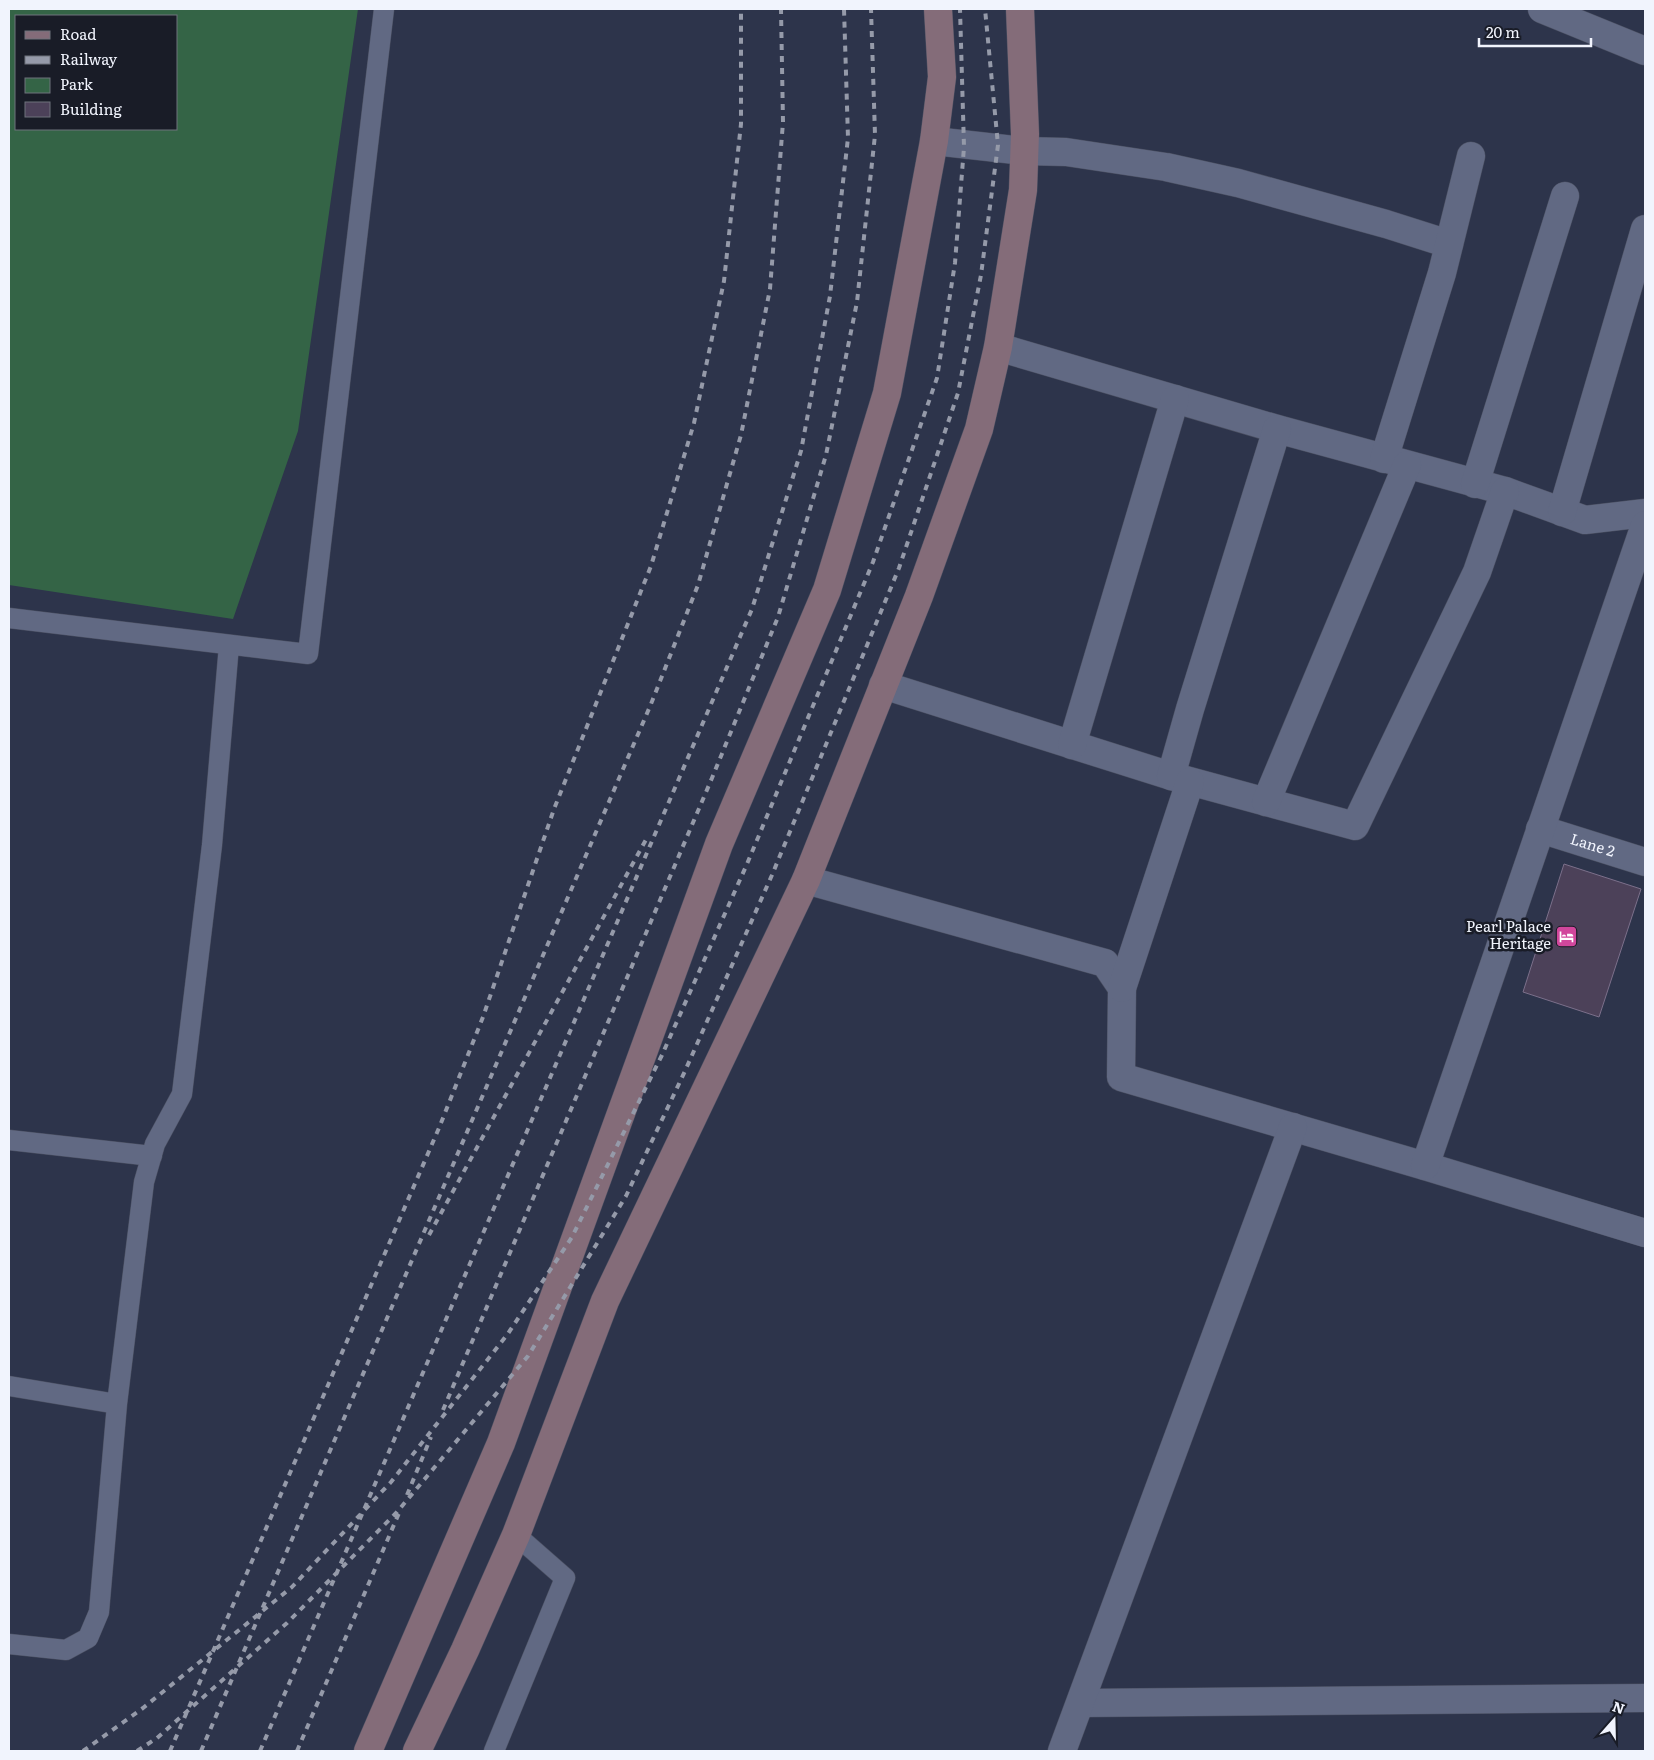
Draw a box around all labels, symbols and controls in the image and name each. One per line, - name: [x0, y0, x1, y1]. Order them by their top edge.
- legend: [15, 15, 178, 130]
- scale bar: [1479, 15, 1592, 47]
- text: 20 m: [1486, 20, 1520, 43]
- text: Road: [60, 22, 96, 45]
- text: Railway: [60, 47, 118, 70]
- text: Park: [60, 72, 94, 95]
- text: Building: [60, 97, 122, 120]
- street label: Lane 2: [1568, 826, 1619, 862]
- place label: Pearl Palace Heritage: [1466, 914, 1551, 954]
- hotel icon: Pearl Palace Heritage: [1555, 924, 1579, 948]
- north arrow: [1589, 1695, 1639, 1745]
- text: N: [1610, 1695, 1628, 1718]

